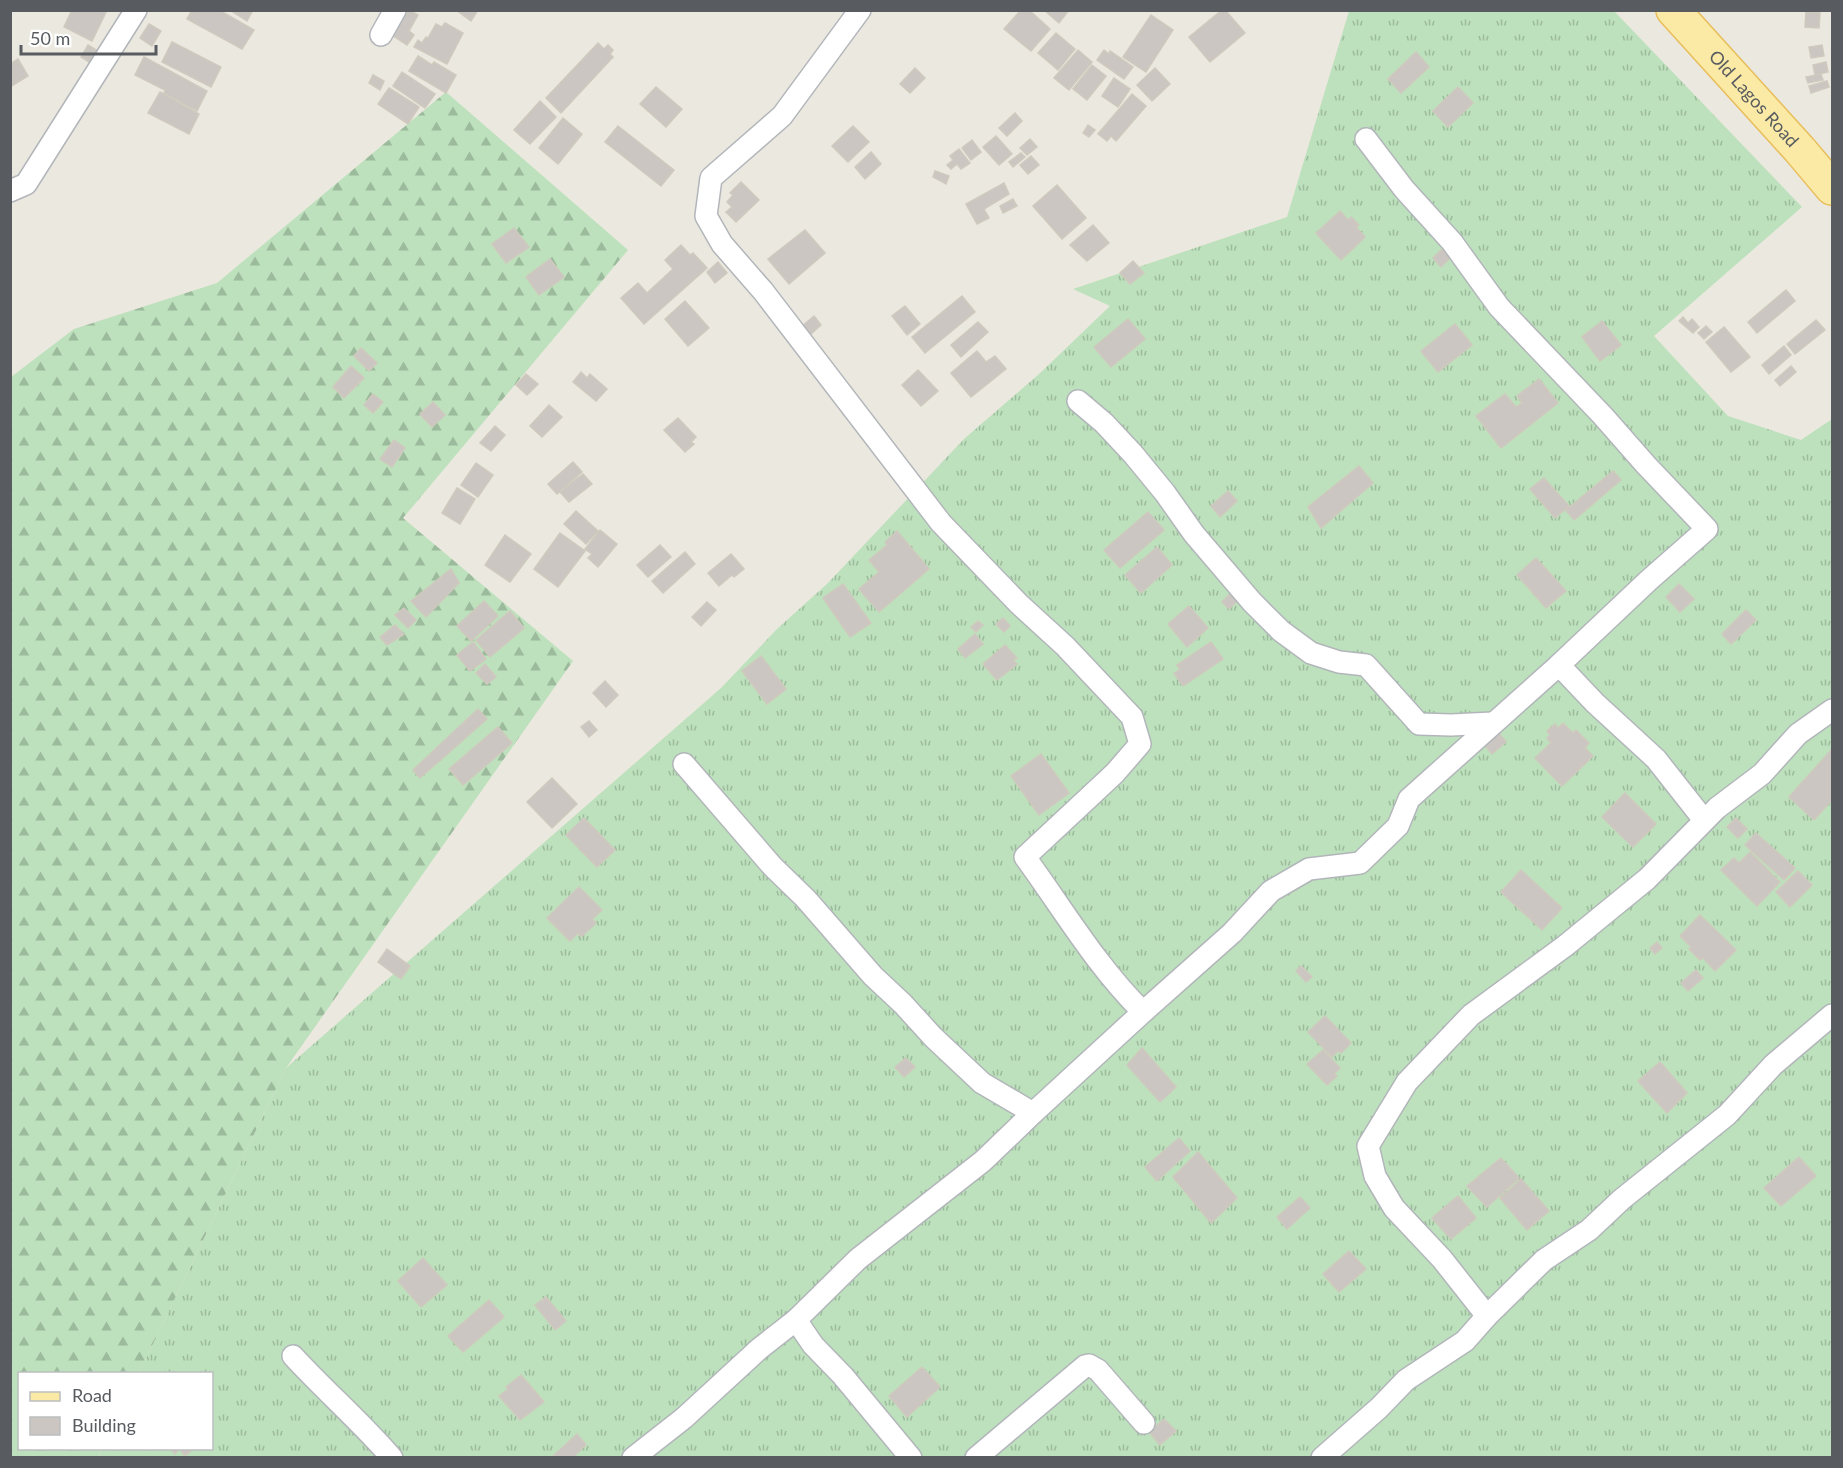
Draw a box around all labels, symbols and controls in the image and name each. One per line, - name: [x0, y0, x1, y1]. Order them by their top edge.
- scale bar: [21, 18, 156, 56]
- text: 50 m: [30, 27, 70, 49]
- street label: Old Lagos Road: [1705, 45, 1804, 151]
- legend: [18, 1372, 213, 1450]
- text: Road: [72, 1384, 112, 1406]
- text: Building: [72, 1414, 136, 1436]

